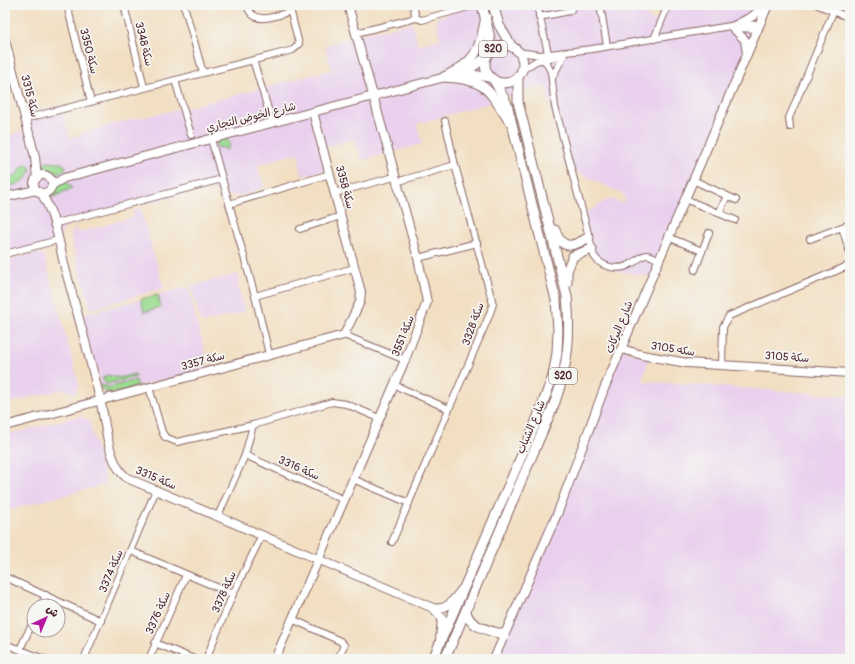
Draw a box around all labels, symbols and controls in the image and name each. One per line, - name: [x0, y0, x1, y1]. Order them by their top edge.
- street label: سكة 3348: [132, 21, 156, 67]
- street label: سكة 3350: [77, 27, 101, 75]
- road number: S20: [479, 41, 507, 57]
- street label: سكة 3315: [18, 73, 42, 119]
- street label: شارع الخوض التجاري: [205, 100, 298, 136]
- street label: سكة 3358: [333, 164, 357, 210]
- street label: شارع البركات: [603, 299, 637, 356]
- street label: سكة 3328: [459, 301, 487, 347]
- street label: سكة 3551: [389, 314, 417, 358]
- street label: سكه 3105: [650, 339, 696, 359]
- street label: سكة 3357: [180, 349, 226, 373]
- street label: سكة 3105: [764, 349, 810, 365]
- road number: S20: [549, 368, 577, 384]
- street label: شارع الشباب: [514, 398, 550, 457]
- street label: سكة 3316: [276, 453, 322, 483]
- street label: سكة 3315: [134, 464, 178, 492]
- street label: سكة 3374: [96, 548, 126, 594]
- street label: سكة 3378: [209, 569, 239, 615]
- street label: سكة 3376: [143, 590, 173, 636]
- north arrow: [26, 598, 66, 638]
- text: ش: [44, 602, 61, 620]

